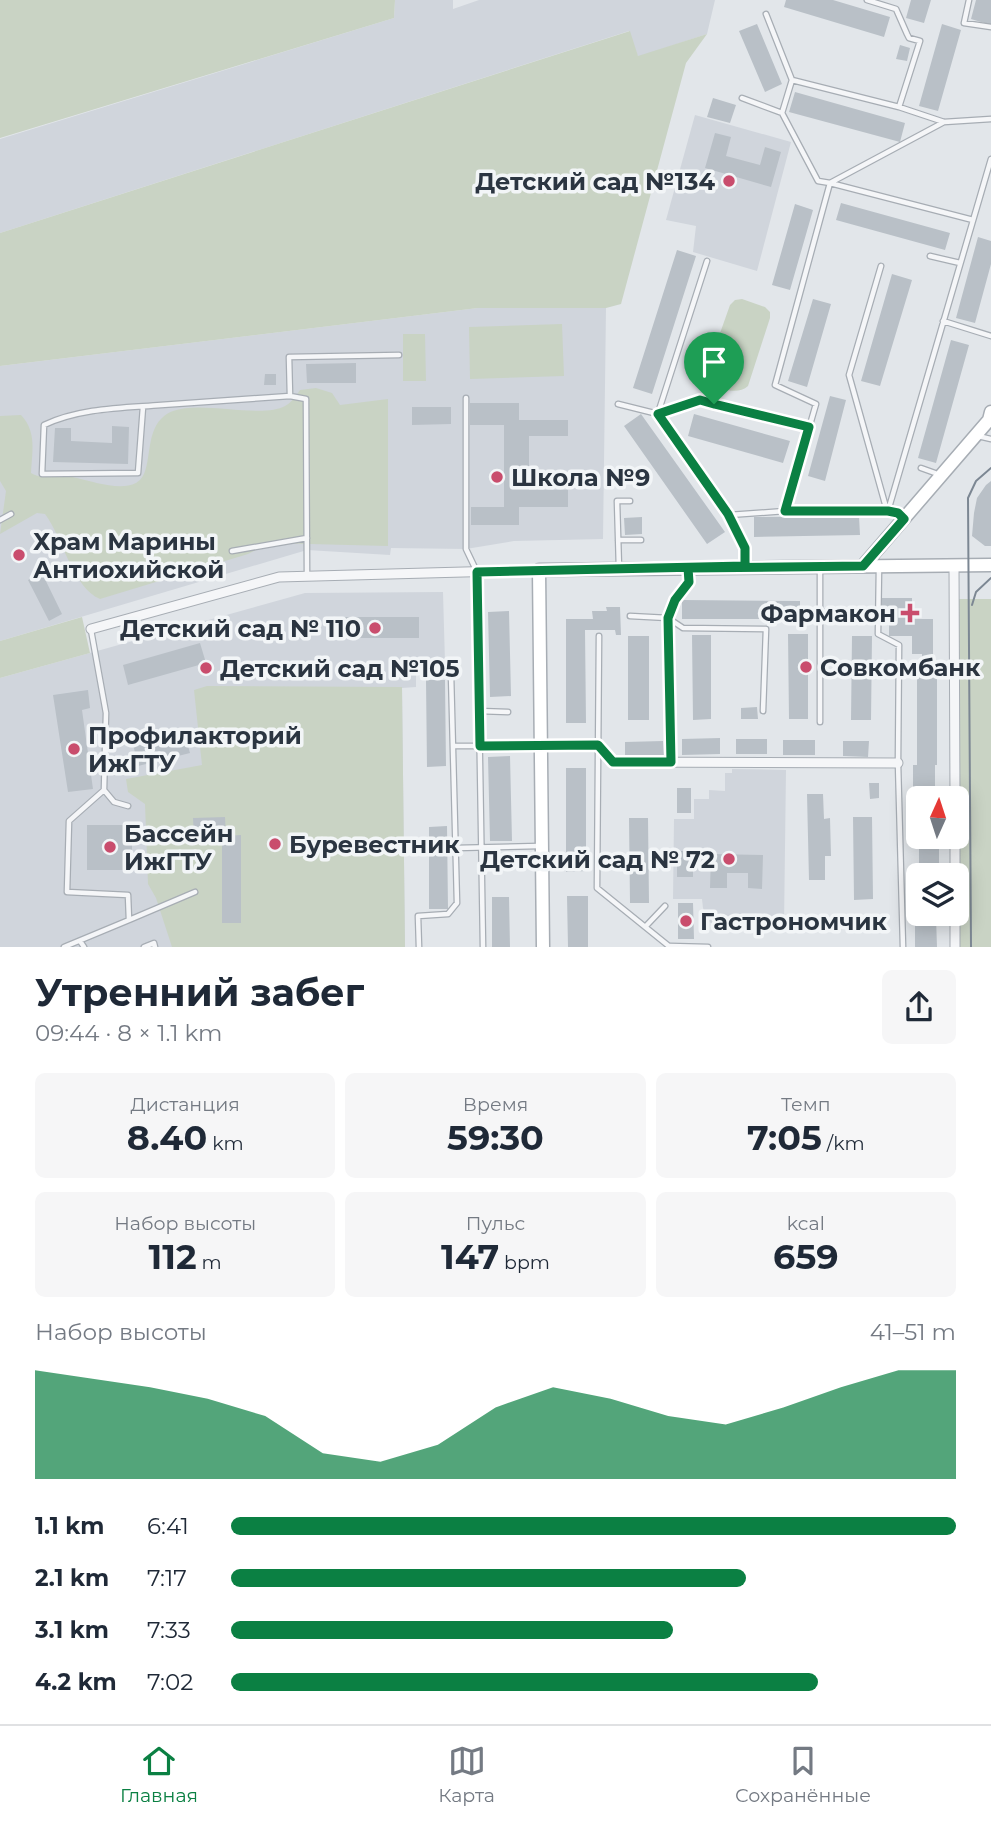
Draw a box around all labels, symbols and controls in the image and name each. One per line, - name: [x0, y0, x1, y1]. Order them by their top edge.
- place label: Детский сад №134: [475, 167, 715, 196]
- marker: Детский сад №134: [721, 173, 737, 189]
- pin: [684, 332, 744, 404]
- icon: arrive: [695, 343, 733, 381]
- place label: Школа №9: [511, 463, 650, 492]
- marker: Школа №9: [489, 469, 505, 485]
- place label: Храм Марины Антиохийской: [33, 527, 224, 584]
- marker: Храм Марины Антиохийской: [11, 547, 27, 563]
- place label: Фармакон: [761, 599, 896, 628]
- marker: Фармакон: [902, 605, 918, 621]
- place label: Детский сад № 110: [120, 614, 361, 643]
- marker: Детский сад № 110: [367, 620, 383, 636]
- place label: Совкомбанк: [820, 653, 981, 682]
- place label: Детский сад №105: [220, 654, 460, 683]
- marker: Совкомбанк: [798, 659, 814, 675]
- marker: Детский сад №105: [198, 660, 214, 676]
- place label: Профилакторий ИжГТУ: [88, 721, 302, 778]
- marker: Профилакторий ИжГТУ: [66, 741, 82, 757]
- north arrow: [906, 786, 970, 849]
- map controls: [906, 786, 969, 926]
- place label: Бассейн ИжГТУ: [124, 819, 233, 876]
- place label: Буревестник: [289, 830, 460, 859]
- marker: Буревестник: [267, 836, 283, 852]
- marker: Бассейн ИжГТУ: [102, 839, 118, 855]
- place label: Детский сад № 72: [480, 845, 715, 874]
- marker: Детский сад № 72: [721, 851, 737, 867]
- button: layers: [906, 863, 969, 926]
- place label: Гастрономчик: [700, 907, 888, 936]
- marker: Гастрономчик: [678, 913, 694, 929]
- text: Утренний забег: [35, 969, 364, 1016]
- button: share: [882, 970, 956, 1044]
- text: 09:44 · 8 × 1.1 km: [35, 1019, 223, 1047]
- text: Дистанция: [131, 1093, 240, 1116]
- text: Время: [463, 1093, 528, 1116]
- text: Темп: [781, 1093, 831, 1116]
- text: 8.40: [127, 1116, 207, 1159]
- text: 59:30: [447, 1116, 544, 1159]
- text: 7:05: [747, 1116, 822, 1159]
- text: km: [207, 1132, 244, 1155]
- text: /km: [822, 1132, 865, 1155]
- text: Набор высоты: [114, 1212, 256, 1235]
- text: Пульс: [466, 1212, 525, 1235]
- text: kcal: [787, 1212, 825, 1235]
- text: 112: [149, 1235, 197, 1278]
- text: 147: [441, 1235, 499, 1278]
- text: 659: [773, 1235, 839, 1278]
- text: m: [197, 1251, 222, 1274]
- text: bpm: [499, 1251, 550, 1274]
- text: Набор высоты: [35, 1318, 207, 1346]
- text: 41–51 m: [870, 1318, 956, 1346]
- text: 1.1 km: [35, 1512, 104, 1540]
- text: 6:41: [147, 1512, 189, 1540]
- text: 2.1 km: [35, 1564, 109, 1592]
- text: 7:17: [147, 1564, 187, 1592]
- text: 3.1 km: [35, 1616, 109, 1644]
- text: 7:33: [147, 1616, 191, 1644]
- text: 4.2 km: [35, 1668, 117, 1696]
- text: 7:02: [147, 1668, 193, 1696]
- tab: Главная: [120, 1742, 198, 1807]
- tab: Карта: [438, 1742, 495, 1807]
- tab: Сохранённые: [735, 1742, 871, 1807]

